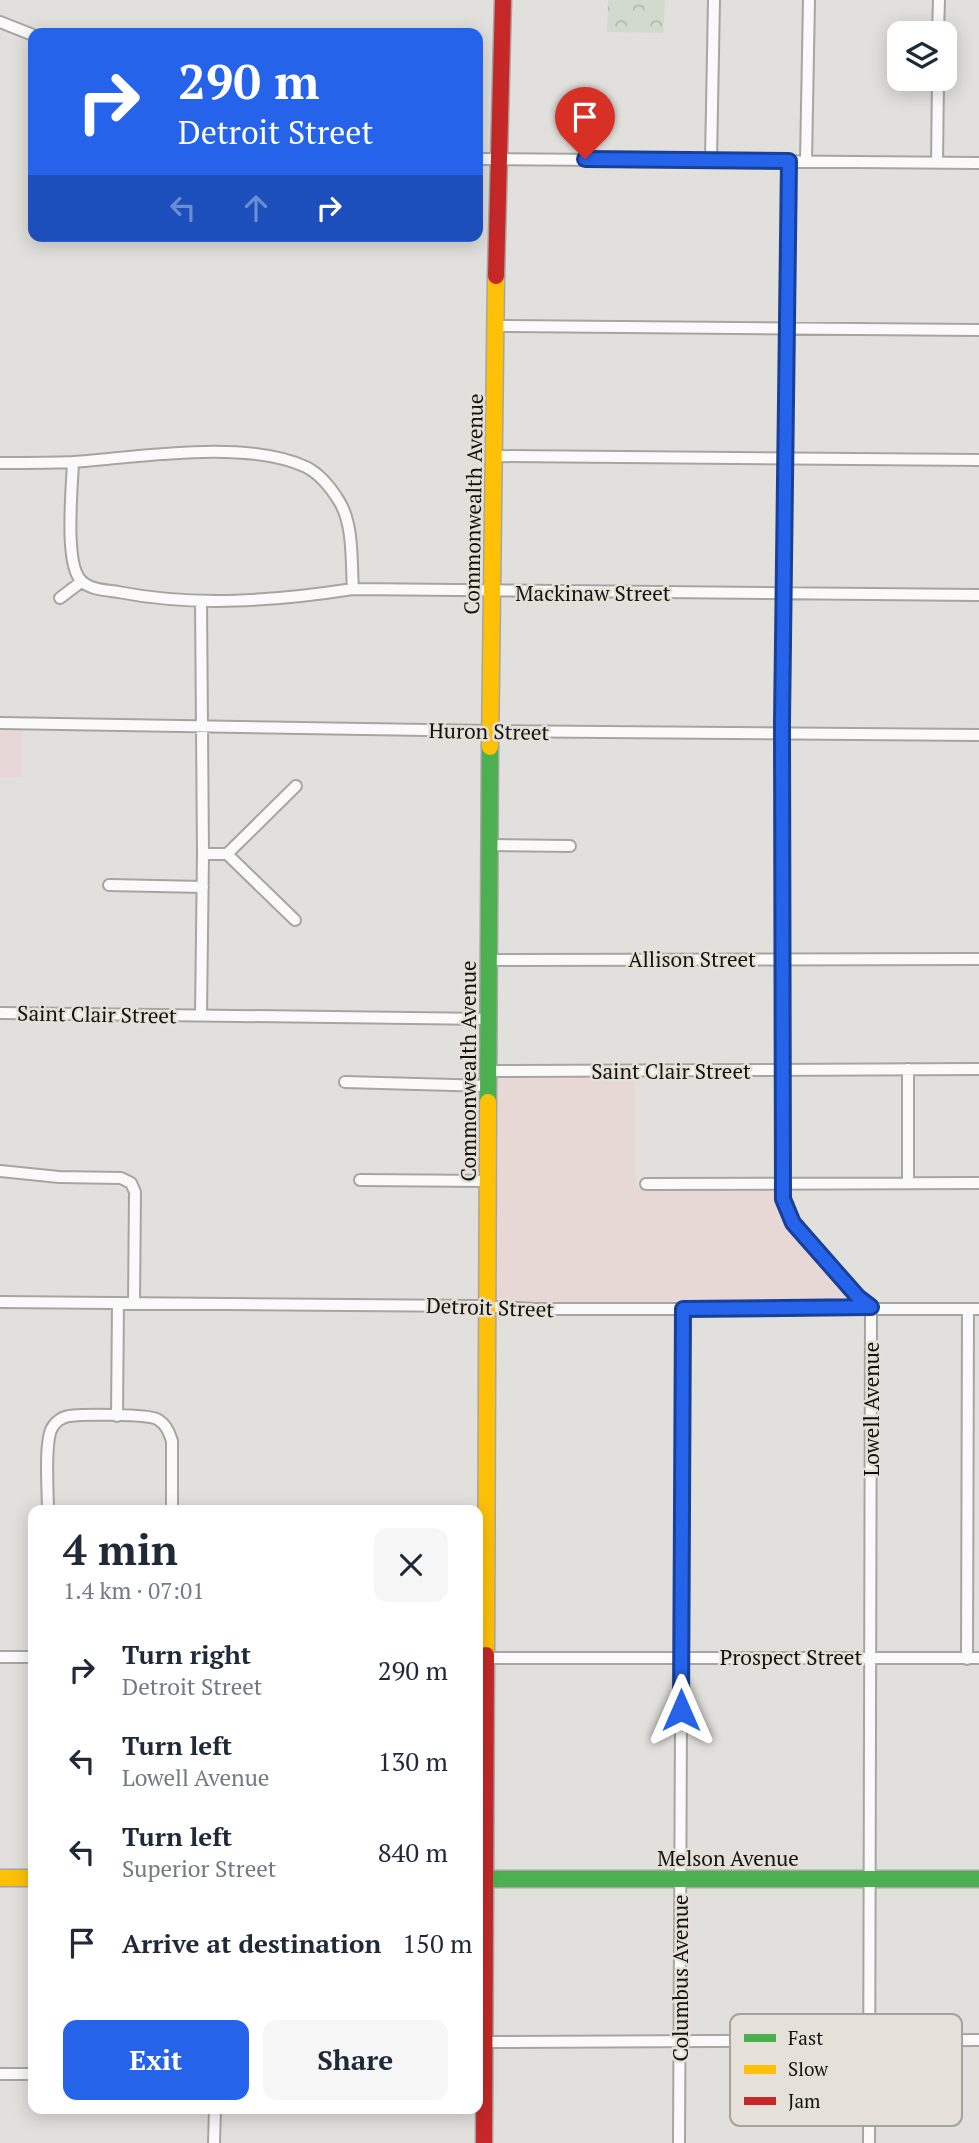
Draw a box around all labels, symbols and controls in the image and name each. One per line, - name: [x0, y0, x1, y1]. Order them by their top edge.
- map controls: [887, 21, 957, 91]
- button: layers: [887, 21, 957, 91]
- text: 290 m: [178, 48, 320, 113]
- icon: right: [63, 56, 154, 147]
- pin: [555, 87, 615, 159]
- icon: arrive: [566, 98, 604, 136]
- text: Detroit Street: [178, 111, 373, 153]
- icon: left: [164, 189, 202, 227]
- icon: ahead: [237, 189, 275, 227]
- icon: right: [310, 189, 348, 227]
- street label: Commonwealth Avenue: [457, 393, 489, 615]
- street label: Mackinaw Street: [515, 579, 671, 607]
- street label: Huron Street: [428, 716, 550, 746]
- street label: Allison Street: [628, 945, 756, 973]
- street label: Commonwealth Avenue: [454, 960, 482, 1182]
- street label: Saint Clair Street: [17, 999, 177, 1029]
- street label: Saint Clair Street: [591, 1057, 751, 1085]
- street label: Detroit Street: [425, 1291, 555, 1323]
- street label: Lowell Avenue: [857, 1342, 885, 1476]
- text: 4 min: [63, 1521, 178, 1577]
- button: close: [374, 1528, 448, 1602]
- text: 1.4 km · 07:01: [63, 1575, 205, 1606]
- text: Turn right: [122, 1637, 251, 1671]
- street label: Prospect Street: [720, 1643, 862, 1671]
- icon: right: [63, 1651, 101, 1689]
- text: 290 m: [378, 1653, 448, 1687]
- text: Detroit Street: [122, 1671, 262, 1702]
- position arrow: [644, 1673, 718, 1747]
- text: Turn left: [122, 1728, 232, 1762]
- icon: left: [63, 1742, 101, 1780]
- text: 130 m: [378, 1744, 448, 1778]
- text: Lowell Avenue: [122, 1762, 269, 1793]
- text: Turn left: [122, 1819, 232, 1853]
- icon: left: [63, 1833, 101, 1871]
- text: 840 m: [378, 1835, 448, 1869]
- street label: Melson Avenue: [657, 1844, 799, 1872]
- text: Superior Street: [122, 1853, 276, 1884]
- street label: Columbus Avenue: [666, 1894, 694, 2062]
- icon: arrive: [63, 1924, 101, 1962]
- text: Arrive at destination: [122, 1926, 381, 1960]
- text: 150 m: [402, 1926, 473, 1960]
- legend: [730, 2014, 962, 2126]
- button: Exit: [63, 2020, 249, 2100]
- button: Share: [263, 2020, 448, 2100]
- text: Fast: [788, 2025, 823, 2050]
- text: Slow: [788, 2056, 829, 2081]
- text: Jam: [788, 2088, 821, 2113]

